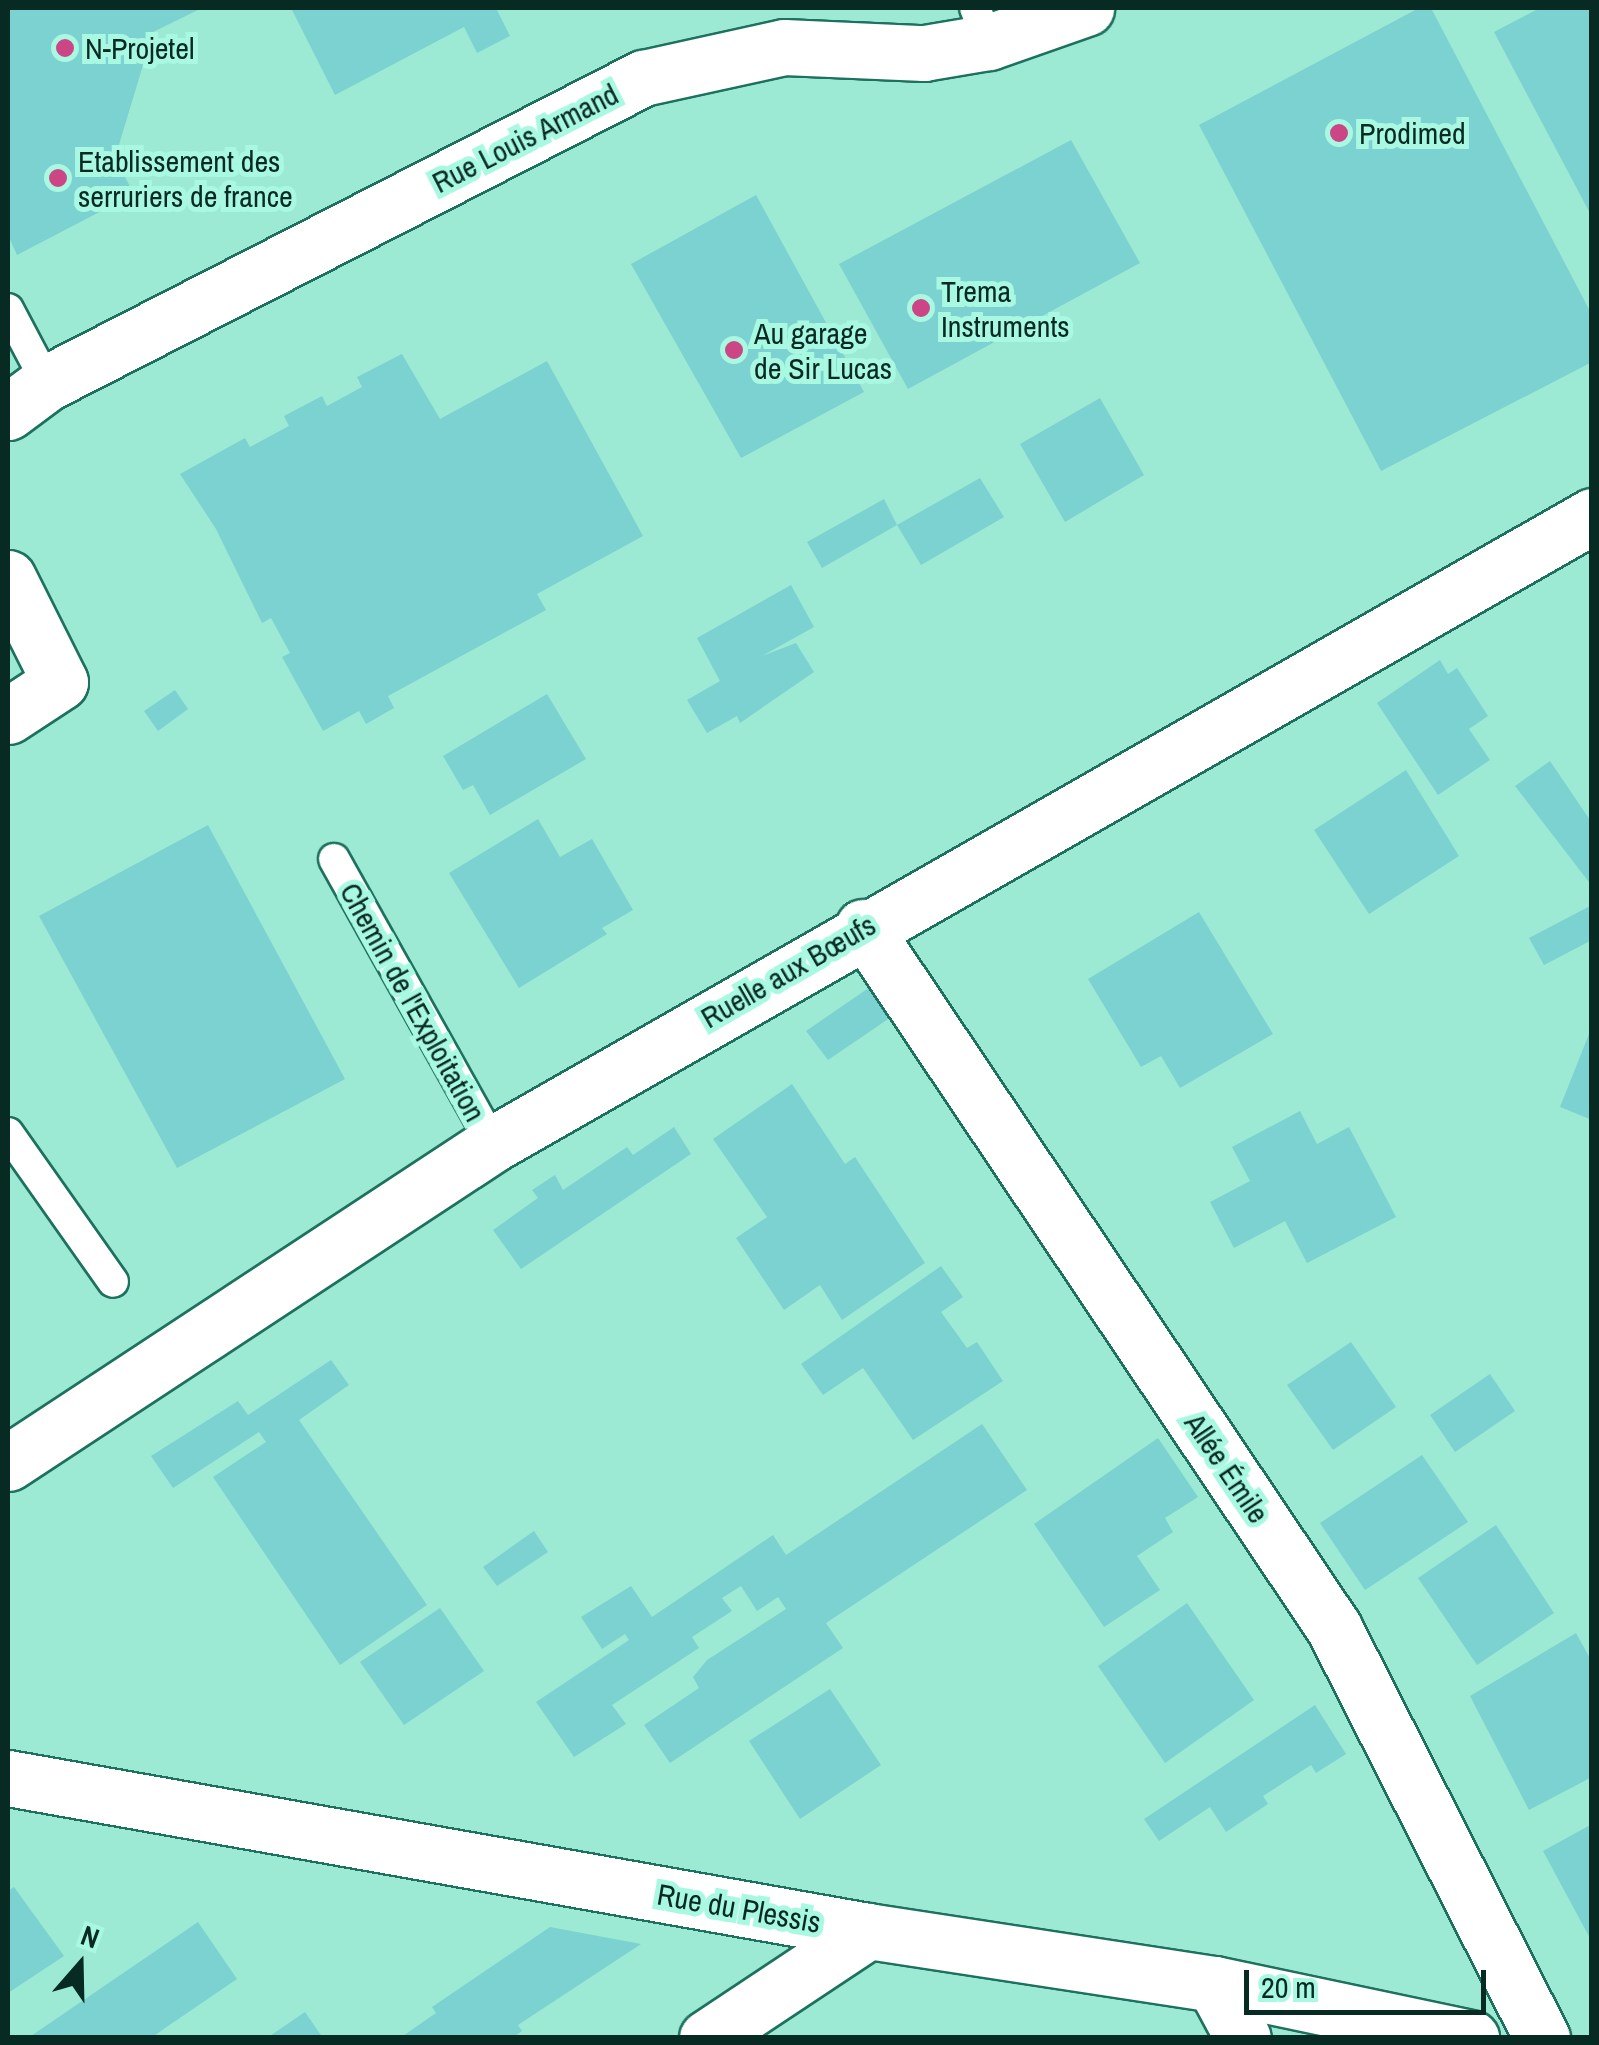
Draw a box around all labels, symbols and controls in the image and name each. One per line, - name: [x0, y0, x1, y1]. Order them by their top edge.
- place label: N-Projetel: [85, 30, 194, 66]
- marker: N-Projetel: [54, 37, 76, 59]
- street label: Rue Louis Armand: [425, 75, 625, 201]
- place label: Prodimed: [1359, 115, 1466, 151]
- marker: Prodimed: [1328, 122, 1350, 144]
- place label: Etablissement des serruriers de france: [78, 143, 293, 214]
- marker: Etablissement des serruriers de france: [47, 167, 69, 189]
- place label: Trema Instruments: [941, 273, 1070, 344]
- marker: Trema Instruments: [910, 297, 932, 319]
- place label: Au garage de Sir Lucas: [754, 315, 892, 386]
- marker: Au garage de Sir Lucas: [723, 339, 745, 361]
- street label: Chemin de l'Exploitation: [332, 876, 494, 1128]
- street label: Ruelle aux Bœufs: [694, 907, 882, 1035]
- street label: Allée Émile: [1177, 1406, 1277, 1530]
- street label: Rue du Plessis: [654, 1876, 824, 1940]
- north arrow: [30, 1915, 130, 2015]
- text: N: [76, 1916, 105, 1957]
- scale bar: [1249, 1950, 1492, 2012]
- text: 20 m: [1261, 1967, 1316, 2007]

